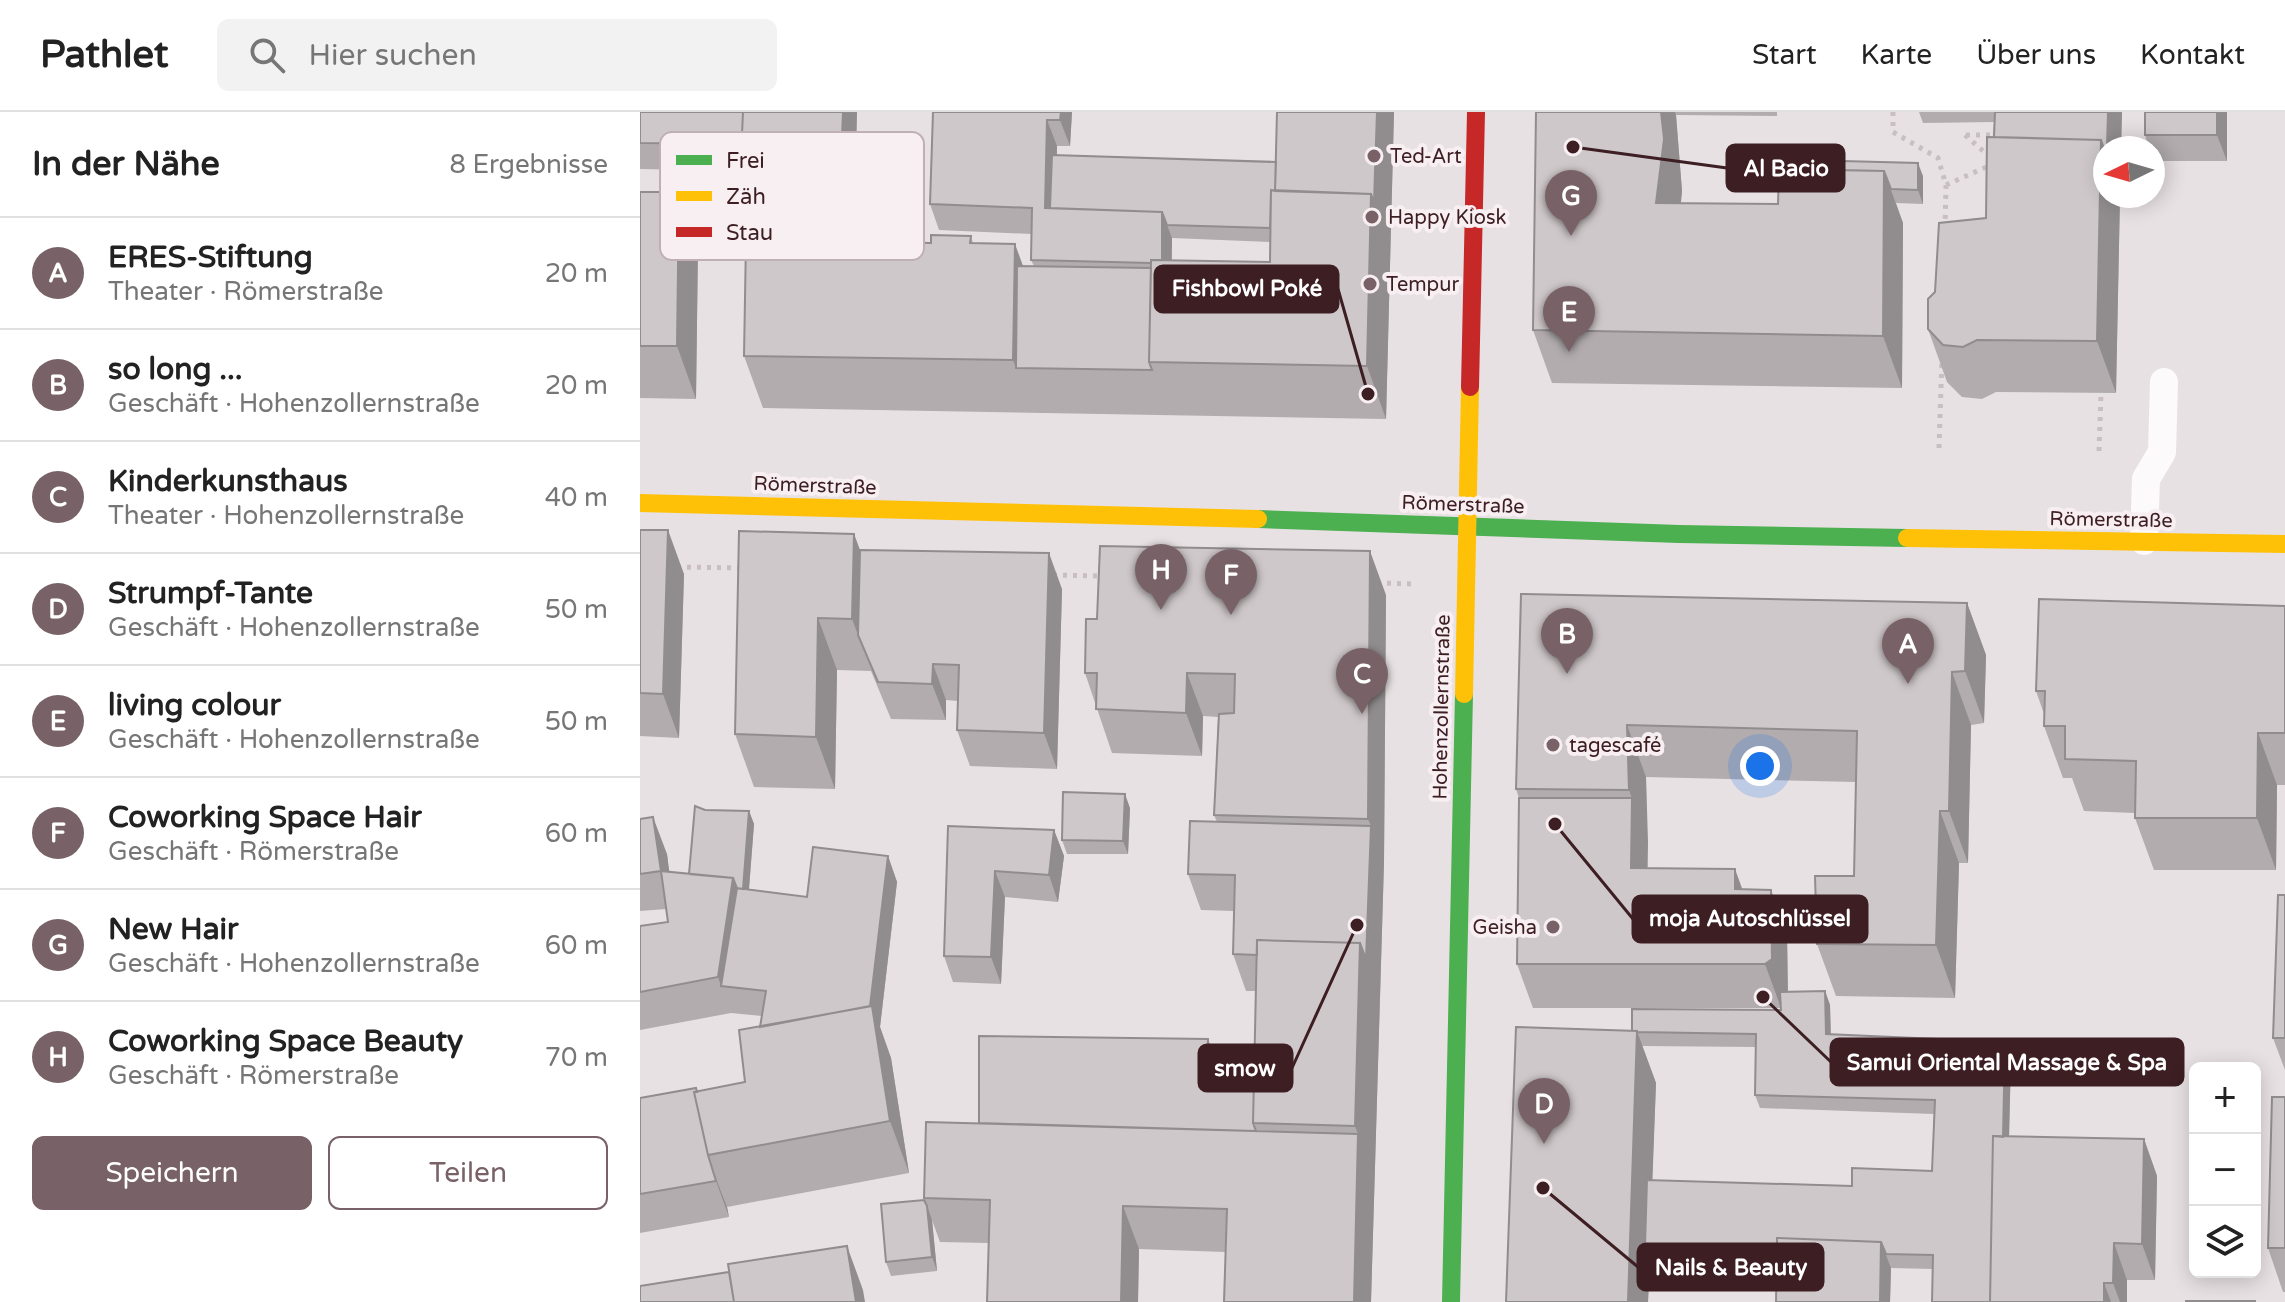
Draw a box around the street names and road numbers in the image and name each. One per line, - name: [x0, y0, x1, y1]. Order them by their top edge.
- street label: Römerstraße: [753, 472, 877, 500]
- street label: Römerstraße: [1401, 491, 1525, 519]
- street label: Römerstraße: [2049, 507, 2173, 533]
- street label: Hohenzollernstraße: [1428, 614, 1456, 800]

